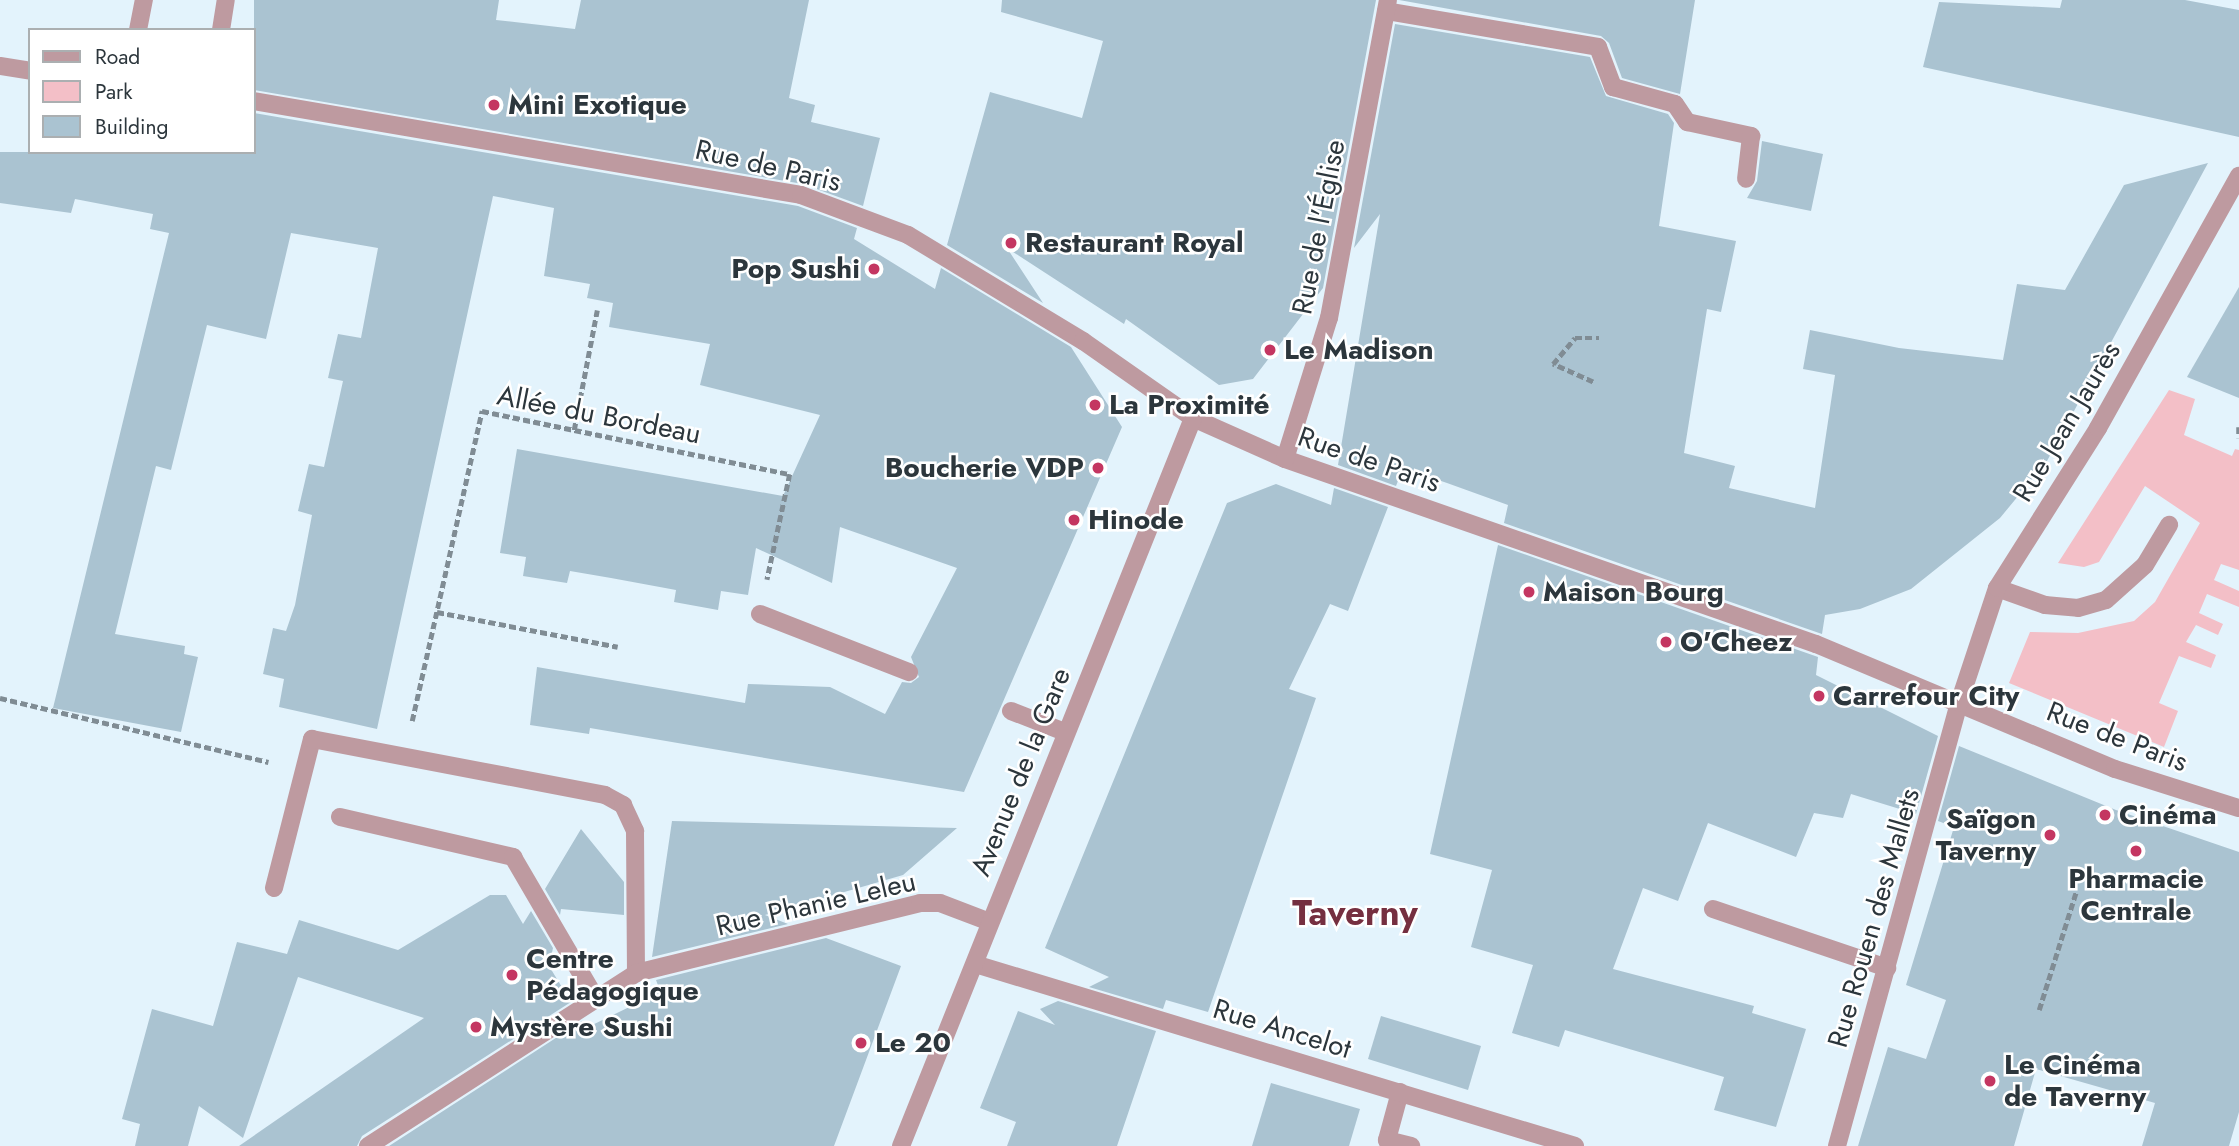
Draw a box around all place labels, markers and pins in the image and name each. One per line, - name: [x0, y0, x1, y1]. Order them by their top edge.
- place label: Mini Exotique: [508, 88, 687, 122]
- marker: Mini Exotique: [486, 97, 502, 113]
- place label: Restaurant Royal: [1025, 226, 1243, 260]
- marker: Restaurant Royal: [1003, 235, 1019, 251]
- place label: Pop Sushi: [731, 252, 860, 286]
- marker: Pop Sushi: [866, 261, 882, 277]
- place label: Le Madison: [1284, 333, 1434, 367]
- marker: Le Madison: [1262, 342, 1278, 358]
- place label: La Proximité: [1109, 388, 1270, 422]
- marker: La Proximité: [1087, 397, 1103, 413]
- place label: Boucherie VDP: [885, 451, 1084, 485]
- marker: Boucherie VDP: [1090, 460, 1106, 476]
- place label: Hinode: [1088, 503, 1184, 537]
- marker: Hinode: [1066, 512, 1082, 528]
- place label: Maison Bourg: [1543, 575, 1724, 609]
- marker: Maison Bourg: [1521, 584, 1537, 600]
- place label: O'Cheez: [1680, 625, 1793, 659]
- marker: O'Cheez: [1658, 634, 1674, 650]
- place label: Carrefour City: [1833, 679, 2019, 713]
- marker: Carrefour City: [1811, 688, 1827, 704]
- place label: Cinéma: [2119, 798, 2217, 832]
- place label: Saïgon Taverny: [1936, 802, 2036, 868]
- marker: Cinéma: [2097, 807, 2113, 823]
- marker: Saïgon Taverny: [2042, 827, 2058, 843]
- marker: Pharmacie Centrale: [2128, 843, 2144, 859]
- place label: Pharmacie Centrale: [2068, 862, 2204, 928]
- place label: Centre Pédagogique: [526, 942, 699, 1008]
- marker: Centre Pédagogique: [504, 967, 520, 983]
- place label: Mystère Sushi: [490, 1010, 673, 1044]
- marker: Mystère Sushi: [468, 1019, 484, 1035]
- place label: Le 20: [875, 1026, 951, 1060]
- marker: Le 20: [853, 1035, 869, 1051]
- place label: Le Cinéma de Taverny: [2004, 1048, 2146, 1114]
- marker: Le Cinéma de Taverny: [1982, 1073, 1998, 1089]

